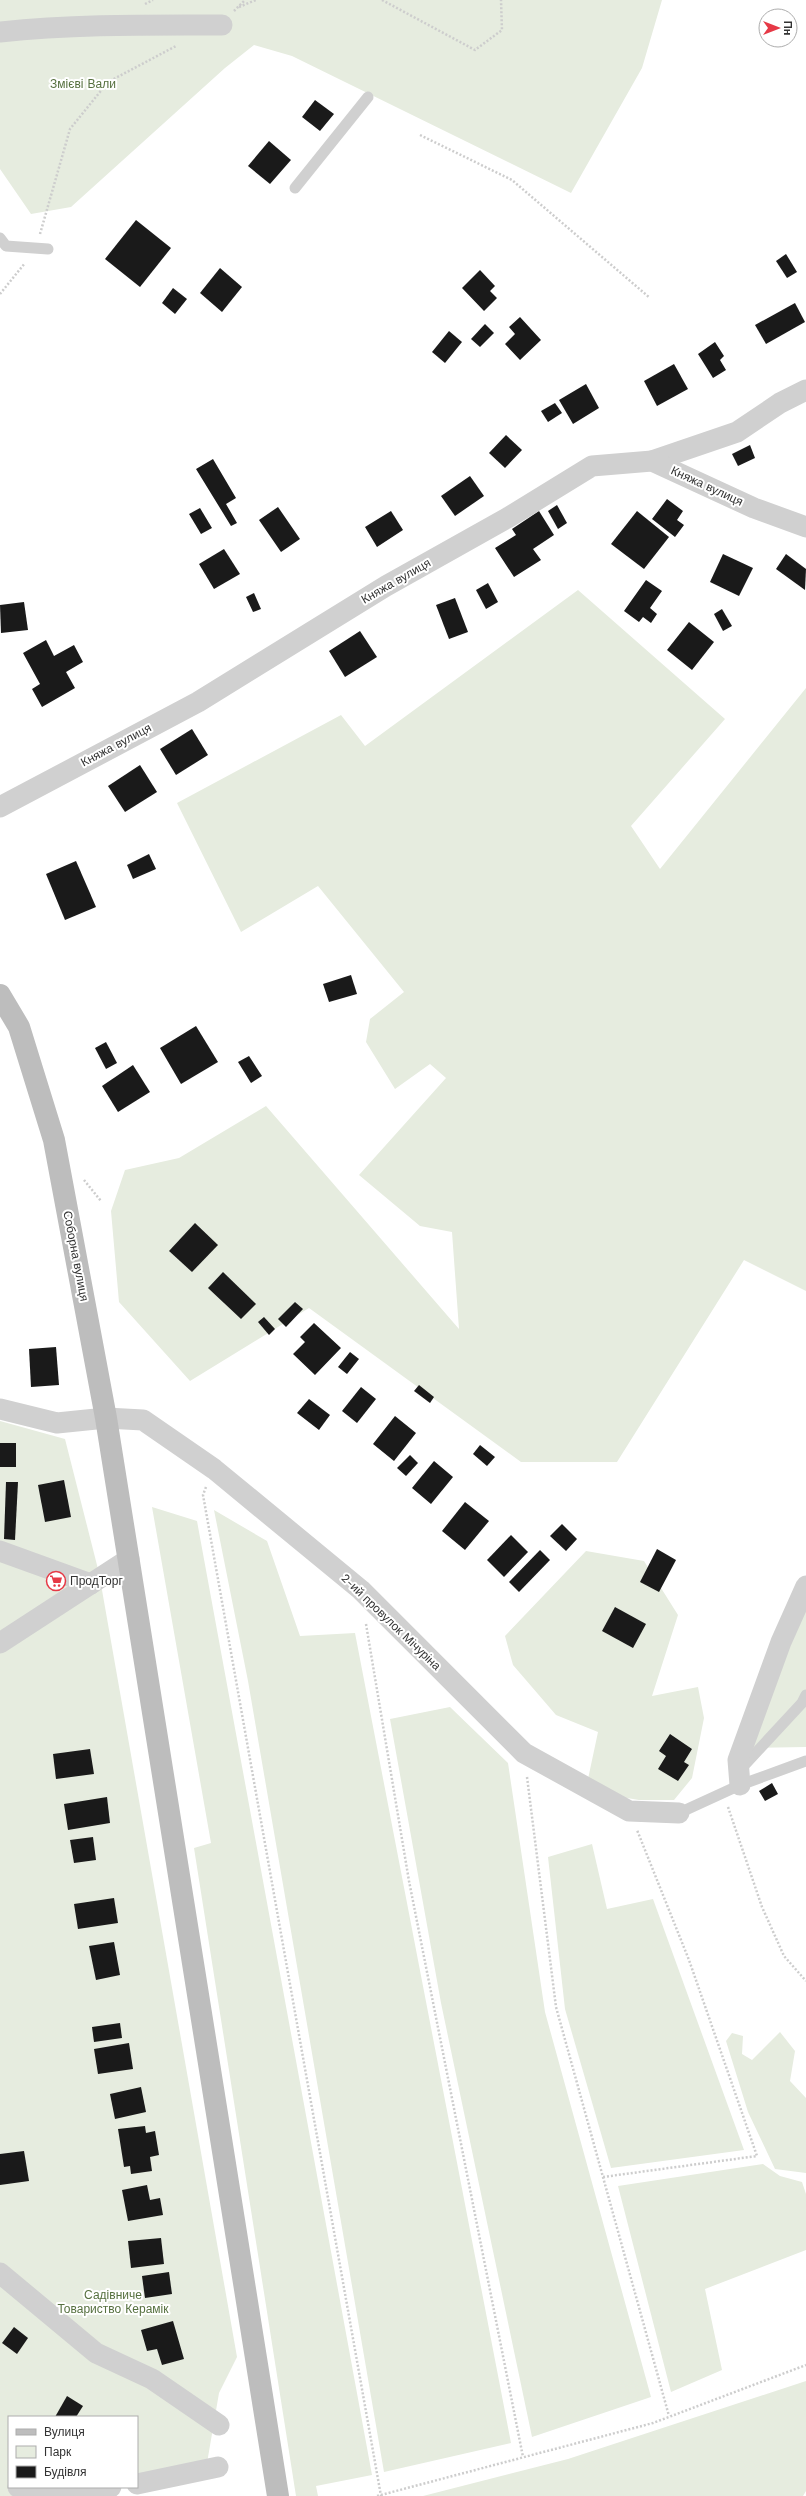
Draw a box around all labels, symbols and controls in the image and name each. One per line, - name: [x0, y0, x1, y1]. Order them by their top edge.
- north arrow: [758, 8, 798, 48]
- text: Пн: [781, 21, 794, 35]
- park label: Змієві Вали: [50, 77, 116, 91]
- street label: Княжа вулиця: [669, 463, 745, 509]
- street label: Княжа вулиця: [359, 555, 433, 607]
- street label: Княжа вулиця: [78, 721, 154, 769]
- street label: Соборна вулиця: [60, 1210, 92, 1302]
- supermarket icon: ПродТорг: [45, 1570, 67, 1592]
- street label: 2-ий провулок Мічуріна: [338, 1571, 444, 1673]
- place label: ПродТорг: [70, 1574, 123, 1588]
- park label: Садівниче Товариство Керамік: [57, 2288, 169, 2316]
- legend: [8, 2416, 138, 2488]
- text: Вулиця: [44, 2425, 85, 2439]
- text: Парк: [44, 2445, 72, 2459]
- text: Будівля: [44, 2465, 86, 2479]

